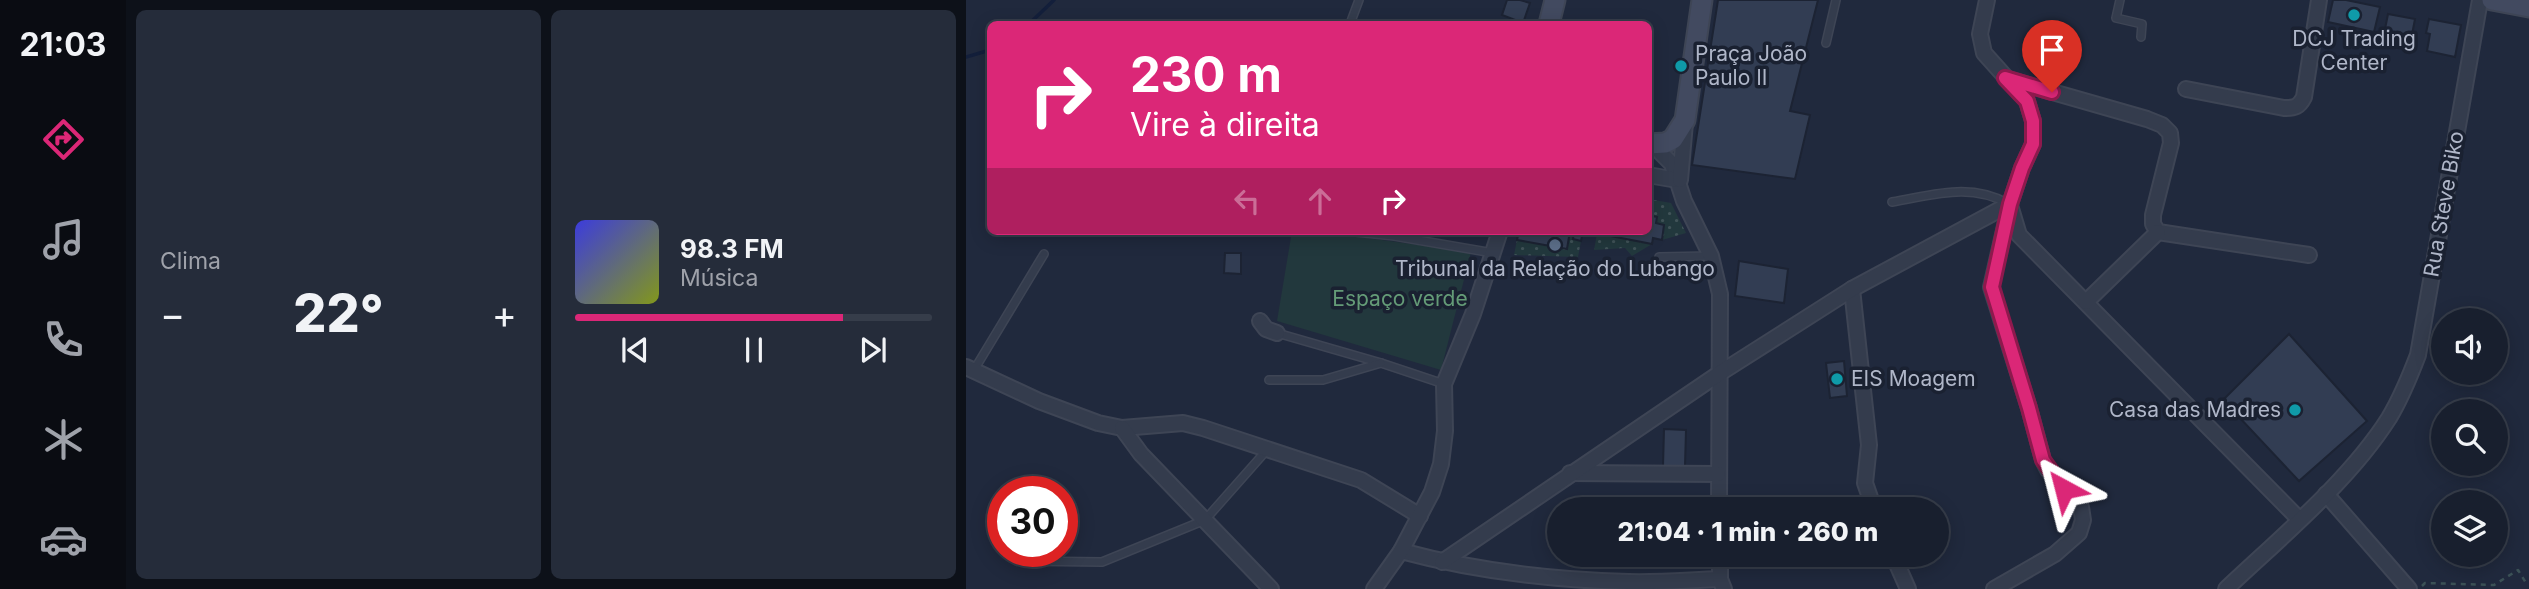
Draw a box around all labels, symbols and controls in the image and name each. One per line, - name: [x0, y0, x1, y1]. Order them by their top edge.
- marker: DCJ Trading Center: [2346, 7, 2362, 23]
- pin: [2022, 20, 2082, 92]
- text: 21:03: [20, 25, 106, 64]
- place label: DCJ Trading Center: [2292, 26, 2416, 75]
- icon: arrive: [2033, 31, 2071, 69]
- place label: Praça João Paulo II: [1695, 41, 1807, 90]
- text: 230 m: [1130, 45, 1282, 104]
- icon: right: [1015, 49, 1106, 140]
- marker: Praça João Paulo II: [1673, 58, 1689, 74]
- text: Vire à direita: [1130, 105, 1320, 144]
- icon: directions: [39, 115, 88, 164]
- street label: Rua Steve Biko: [2418, 129, 2469, 279]
- icon: left: [1228, 182, 1266, 220]
- icon: ahead: [1301, 182, 1339, 220]
- icon: right: [1374, 182, 1412, 220]
- icon: music: [39, 215, 88, 264]
- text: 98.3 FM: [680, 233, 784, 264]
- marker: Tribunal da Relação do Lubango: [1547, 237, 1563, 253]
- text: Clima: [160, 247, 221, 275]
- place label: Tribunal da Relação do Lubango: [1395, 256, 1715, 281]
- text: Música: [680, 264, 758, 292]
- text: 22°: [293, 282, 384, 345]
- park label: Espaço verde: [1332, 286, 1468, 311]
- text: −: [160, 291, 185, 337]
- text: +: [492, 291, 517, 337]
- map controls: [2431, 308, 2508, 567]
- button: sound: [2431, 308, 2508, 385]
- icon: phone: [39, 315, 88, 364]
- icon: previous: [616, 331, 654, 369]
- icon: pause: [735, 331, 773, 369]
- icon: next: [854, 331, 892, 369]
- place label: EIS Moagem: [1851, 366, 1976, 391]
- marker: EIS Moagem: [1829, 371, 1845, 387]
- place label: Casa das Madres: [2109, 397, 2281, 422]
- button: search: [2431, 399, 2508, 476]
- marker: Casa das Madres: [2287, 402, 2303, 418]
- icon: climate: [39, 415, 88, 464]
- position arrow: [2027, 452, 2101, 526]
- speed limit sign: 30: [987, 476, 1078, 567]
- button: layers: [2431, 490, 2508, 567]
- icon: car: [39, 515, 88, 564]
- text: 21:04 · 1 min · 260 m: [1618, 516, 1878, 547]

